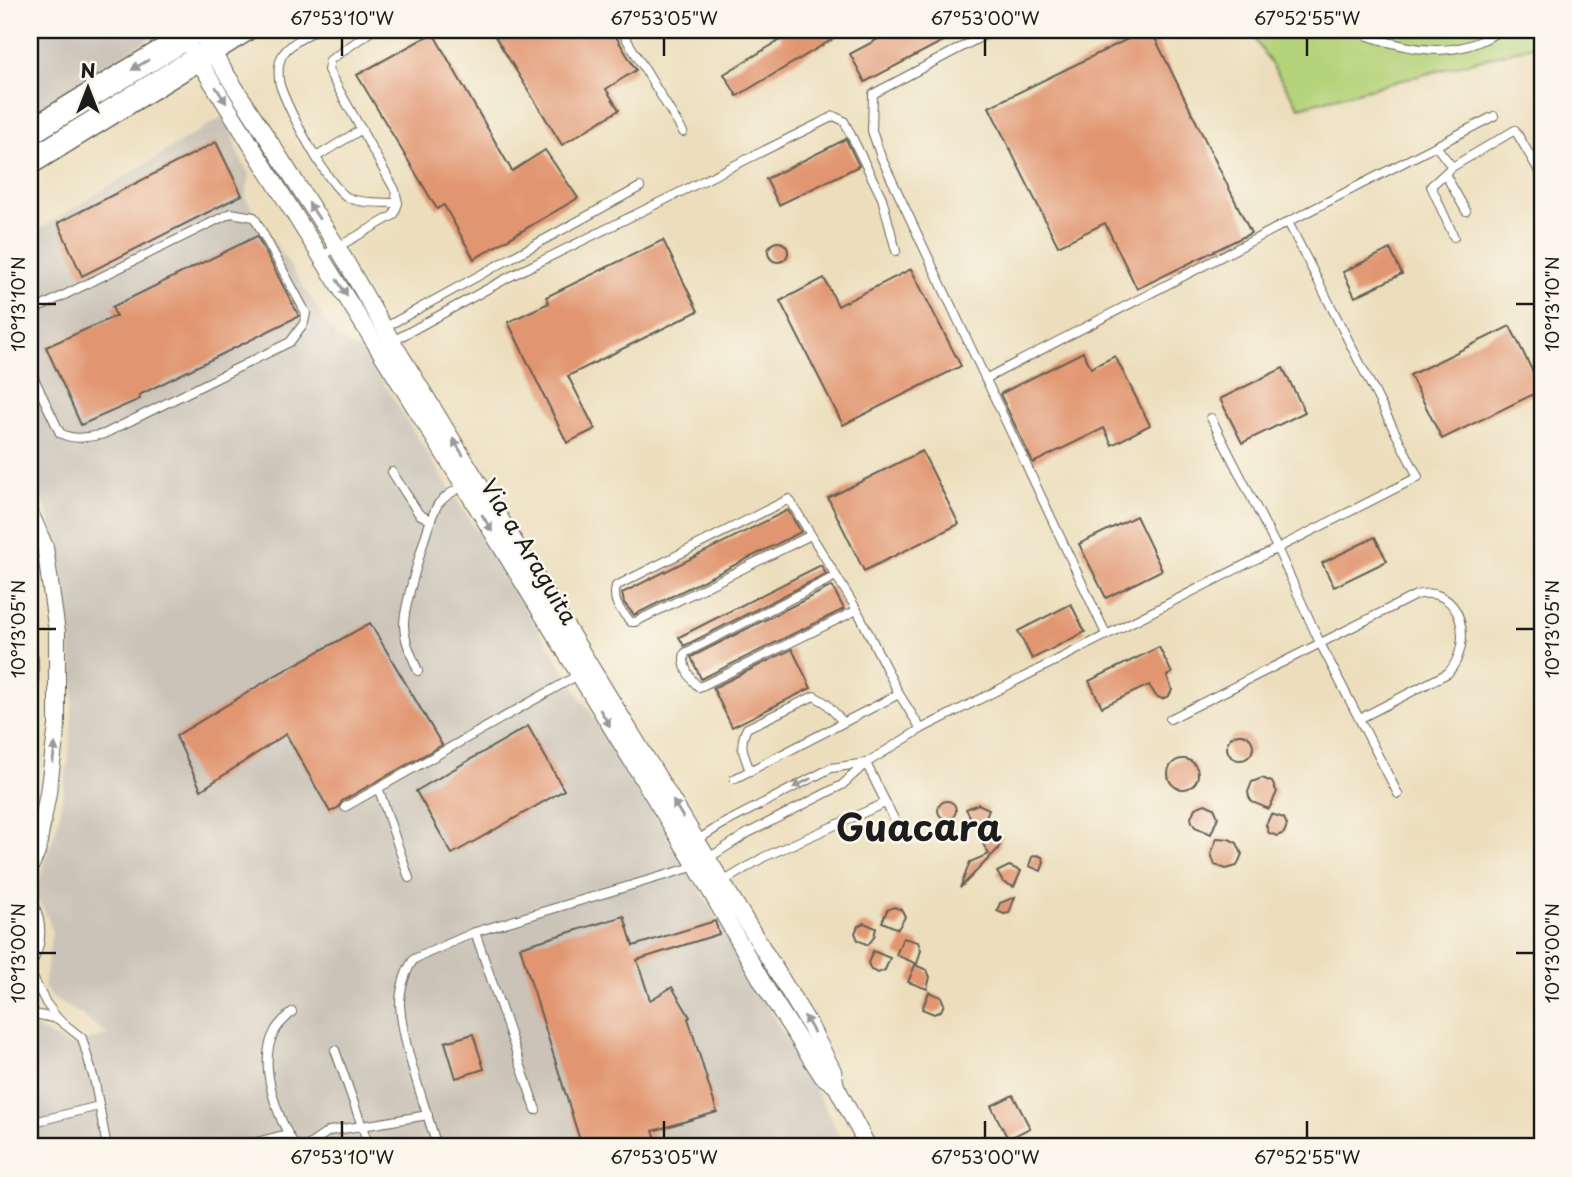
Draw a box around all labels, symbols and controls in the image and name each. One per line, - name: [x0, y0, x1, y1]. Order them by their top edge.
- text: 67°53'10"W: [290, 4, 395, 31]
- text: 67°53'05"W: [610, 4, 718, 31]
- text: 67°53'00"W: [931, 4, 1040, 31]
- text: 67°52'55"W: [1254, 4, 1361, 31]
- north arrow: [52, 52, 122, 122]
- text: N: [80, 56, 96, 84]
- one-way arrow: [130, 58, 149, 71]
- one-way arrow: [214, 86, 227, 105]
- one-way arrow: [308, 201, 321, 220]
- text: 10°13'10"N: [4, 256, 31, 352]
- text: 10°13'10"N: [1538, 256, 1565, 352]
- one-way arrow: [335, 278, 348, 298]
- one-way arrow: [452, 437, 465, 456]
- street label: Via a Araguita: [473, 471, 588, 631]
- one-way arrow: [481, 514, 493, 533]
- text: 10°13'05"N: [4, 580, 31, 678]
- text: 10°13'05"N: [1538, 580, 1565, 678]
- one-way arrow: [599, 708, 611, 727]
- one-way arrow: [48, 742, 59, 764]
- one-way arrow: [792, 777, 812, 788]
- district label: Guacara: [836, 798, 1003, 854]
- one-way arrow: [672, 799, 684, 818]
- text: 10°13'00"N: [4, 903, 31, 1003]
- text: 10°13'00"N: [1538, 903, 1565, 1003]
- one-way arrow: [803, 1014, 815, 1034]
- text: 67°53'10"W: [290, 1143, 395, 1170]
- text: 67°53'05"W: [610, 1143, 718, 1170]
- text: 67°53'00"W: [931, 1143, 1040, 1170]
- text: 67°52'55"W: [1254, 1143, 1361, 1170]

